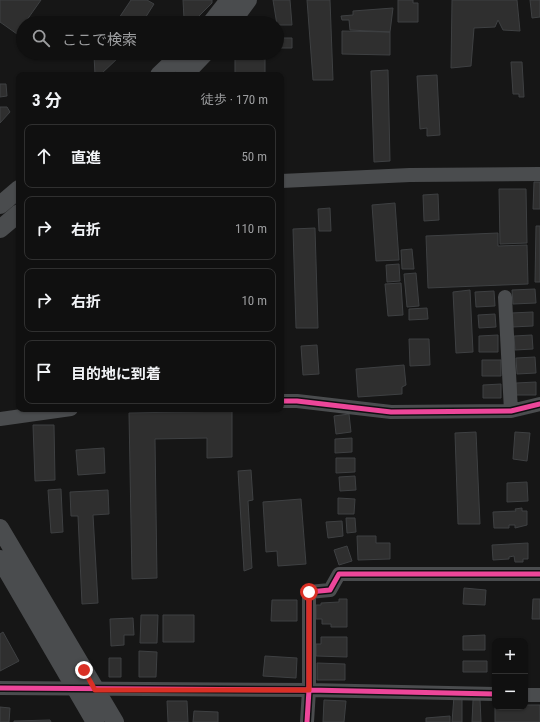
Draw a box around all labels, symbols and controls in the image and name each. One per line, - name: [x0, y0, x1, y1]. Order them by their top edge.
- search box: [16, 16, 284, 60]
- icon: search: [30, 27, 52, 49]
- text: ここで検索: [62, 31, 137, 49]
- text: 3 分: [32, 90, 62, 110]
- text: 徒歩 · 170 m: [201, 92, 268, 107]
- icon: ahead: [33, 145, 55, 167]
- text: 直進: [71, 149, 101, 167]
- text: 50 m: [241, 149, 267, 164]
- icon: right: [33, 217, 55, 239]
- text: 右折: [71, 221, 101, 239]
- text: 110 m: [235, 221, 267, 236]
- icon: right: [33, 289, 55, 311]
- text: 右折: [71, 293, 101, 311]
- text: 10 m: [241, 293, 267, 308]
- icon: arrive: [33, 361, 55, 383]
- text: 目的地に到着: [71, 365, 161, 383]
- route start: [300, 583, 318, 601]
- map controls: [492, 638, 528, 710]
- button: +: [492, 638, 528, 674]
- route end: [75, 661, 93, 679]
- button: −: [492, 674, 528, 710]

